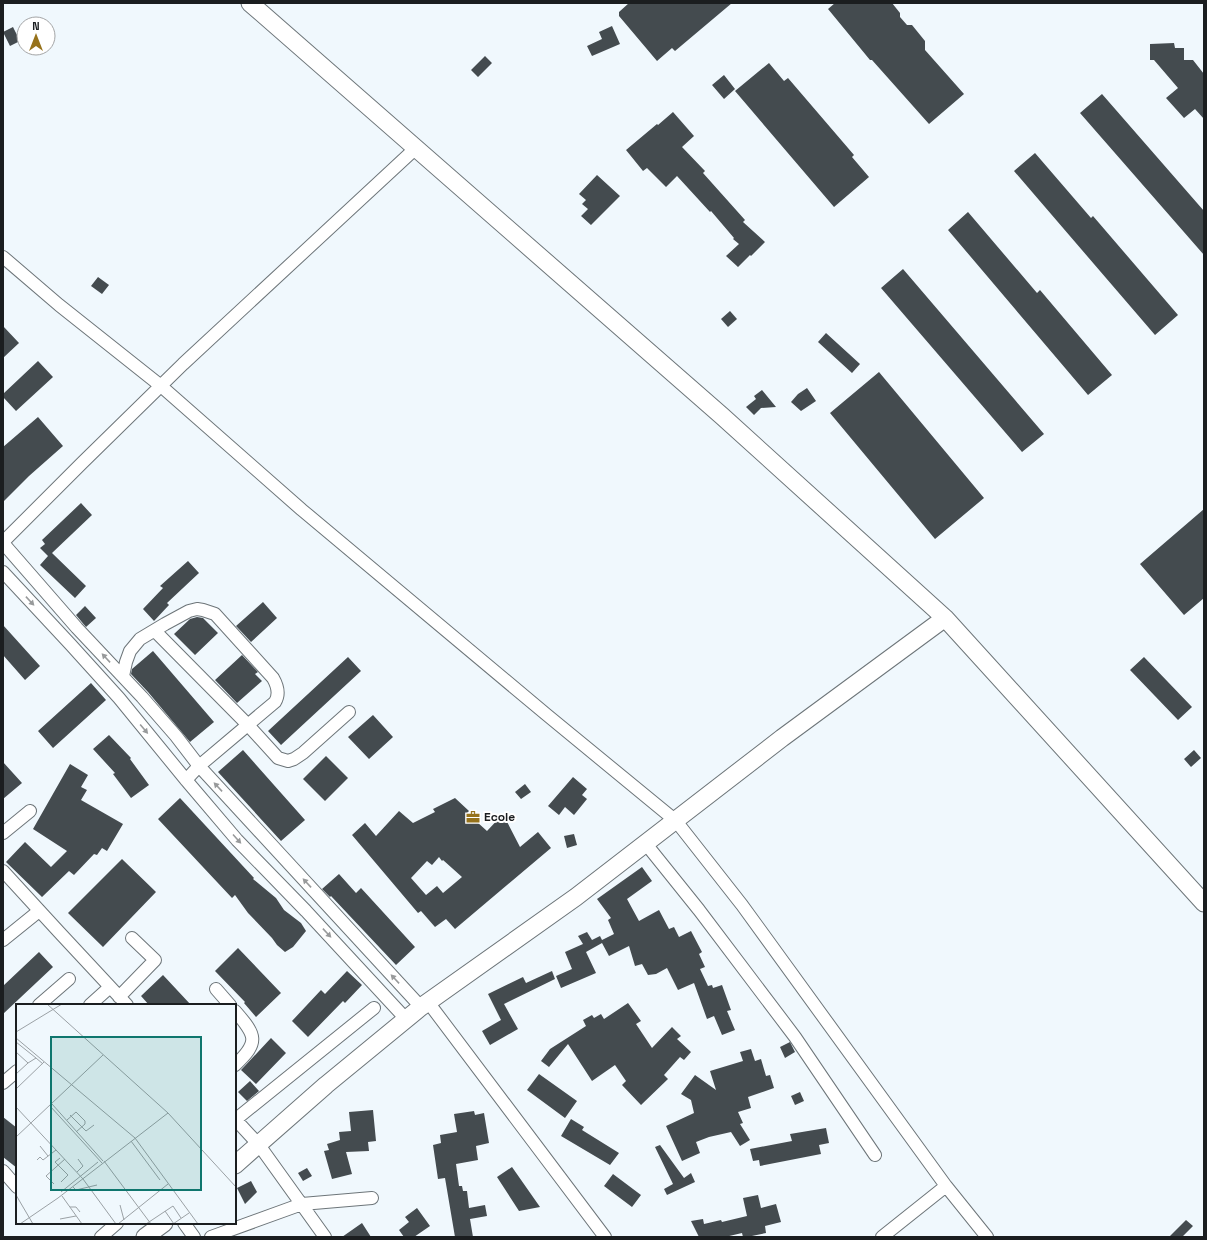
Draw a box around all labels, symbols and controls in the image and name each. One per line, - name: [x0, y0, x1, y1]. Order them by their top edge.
- north arrow: [16, 16, 56, 56]
- text: N: [32, 19, 40, 33]
- one-way arrow: [25, 596, 35, 606]
- one-way arrow: [101, 653, 110, 663]
- one-way arrow: [140, 724, 148, 735]
- one-way arrow: [214, 782, 223, 793]
- office icon: Ecole: [465, 809, 481, 825]
- place label: Ecole: [484, 809, 515, 825]
- one-way arrow: [232, 834, 242, 844]
- one-way arrow: [302, 878, 311, 888]
- one-way arrow: [322, 928, 331, 938]
- one-way arrow: [390, 973, 399, 984]
- inset map: [16, 1004, 236, 1224]

